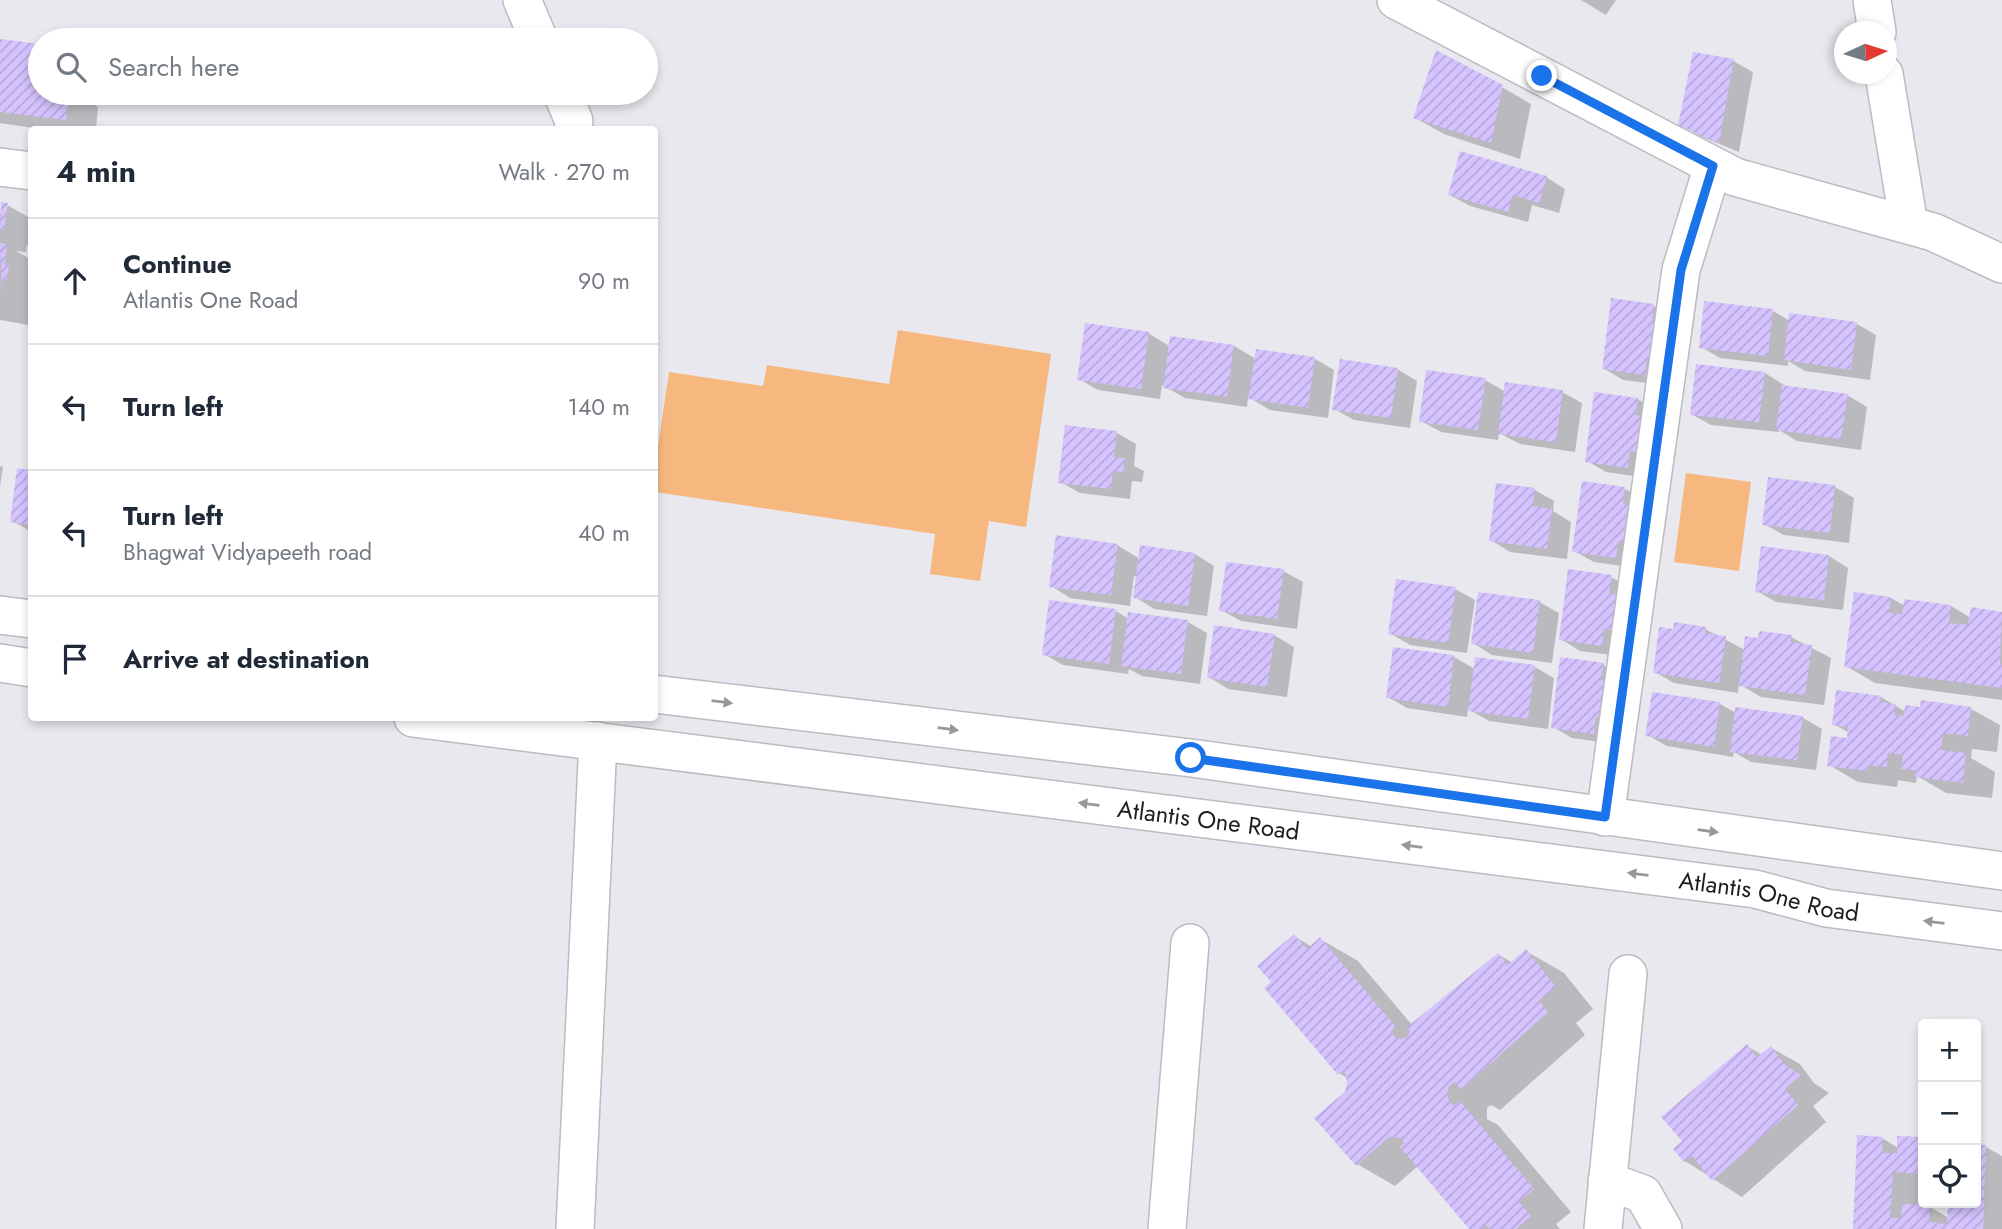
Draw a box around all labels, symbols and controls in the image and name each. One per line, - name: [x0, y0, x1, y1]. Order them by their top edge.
- north arrow: [1834, 21, 1897, 84]
- search box: [28, 28, 658, 105]
- icon: search: [52, 48, 90, 86]
- text: Search here: [108, 48, 240, 86]
- route end: [1526, 60, 1557, 91]
- text: 4 min: [56, 150, 136, 193]
- text: Walk · 270 m: [499, 155, 630, 189]
- text: Continue: [123, 245, 232, 283]
- icon: ahead: [56, 262, 94, 300]
- text: 90 m: [578, 264, 630, 298]
- text: Atlantis One Road: [123, 283, 298, 317]
- icon: left: [56, 388, 94, 426]
- text: Turn left: [123, 388, 223, 426]
- text: 140 m: [568, 390, 630, 424]
- text: Turn left: [123, 497, 223, 535]
- icon: left: [56, 514, 94, 552]
- text: 40 m: [578, 516, 630, 550]
- text: Bhagwat Vidyapeeth road: [123, 535, 372, 569]
- icon: arrive: [56, 640, 94, 678]
- text: Arrive at destination: [123, 640, 370, 678]
- one-way arrow: [711, 696, 733, 707]
- one-way arrow: [937, 723, 959, 734]
- route start: [1175, 742, 1206, 773]
- street label: Atlantis One Road: [1116, 790, 1302, 848]
- one-way arrow: [1078, 799, 1100, 810]
- one-way arrow: [1697, 826, 1719, 837]
- one-way arrow: [1401, 840, 1423, 851]
- street label: Atlantis One Road: [1677, 862, 1861, 930]
- one-way arrow: [1627, 869, 1649, 880]
- one-way arrow: [1923, 917, 1945, 928]
- map controls: [1918, 1019, 1981, 1208]
- button: +: [1918, 1019, 1981, 1082]
- button: −: [1918, 1082, 1981, 1145]
- button: locate: [1918, 1145, 1981, 1208]

